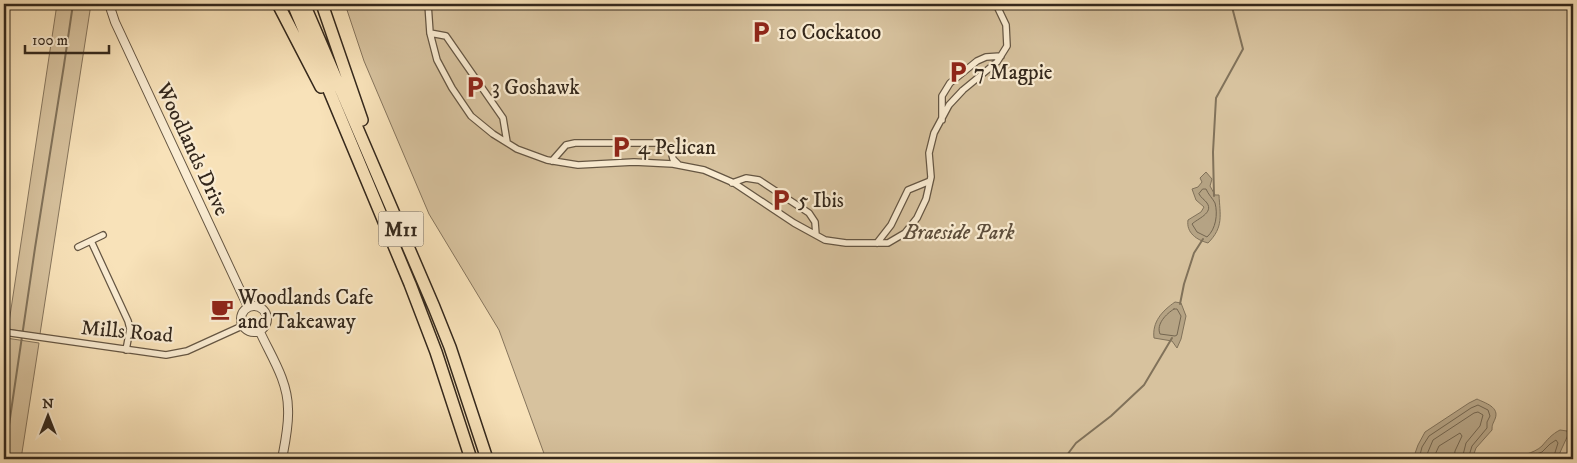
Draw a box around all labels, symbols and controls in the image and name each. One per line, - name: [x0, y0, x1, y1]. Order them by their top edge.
- parking icon: 10 Cockatoo: [748, 19, 774, 45]
- place label: 10 Cockatoo: [778, 20, 881, 46]
- scale bar: [25, 22, 109, 54]
- text: 100 m: [32, 31, 68, 50]
- parking icon: 7 Magpie: [945, 59, 971, 85]
- place label: 7 Magpie: [974, 60, 1053, 86]
- parking icon: 3 Goshawk: [462, 74, 488, 100]
- place label: 3 Goshawk: [492, 75, 580, 101]
- street label: Woodlands Drive: [149, 78, 234, 220]
- parking icon: 4 Pelican: [608, 134, 634, 160]
- place label: 4 Pelican: [638, 135, 716, 161]
- parking icon: 5 Ibis: [768, 187, 794, 213]
- place label: 5 Ibis: [798, 188, 844, 214]
- road number: M11: [378, 212, 424, 246]
- park label: Braeside Park: [902, 220, 1015, 246]
- place label: Woodlands Cafe and Takeaway: [237, 285, 374, 335]
- cafe icon: Woodlands Cafe and Takeaway: [209, 296, 235, 322]
- street label: Mills Road: [80, 315, 174, 349]
- north arrow: [22, 390, 72, 440]
- text: N: [42, 395, 54, 413]

